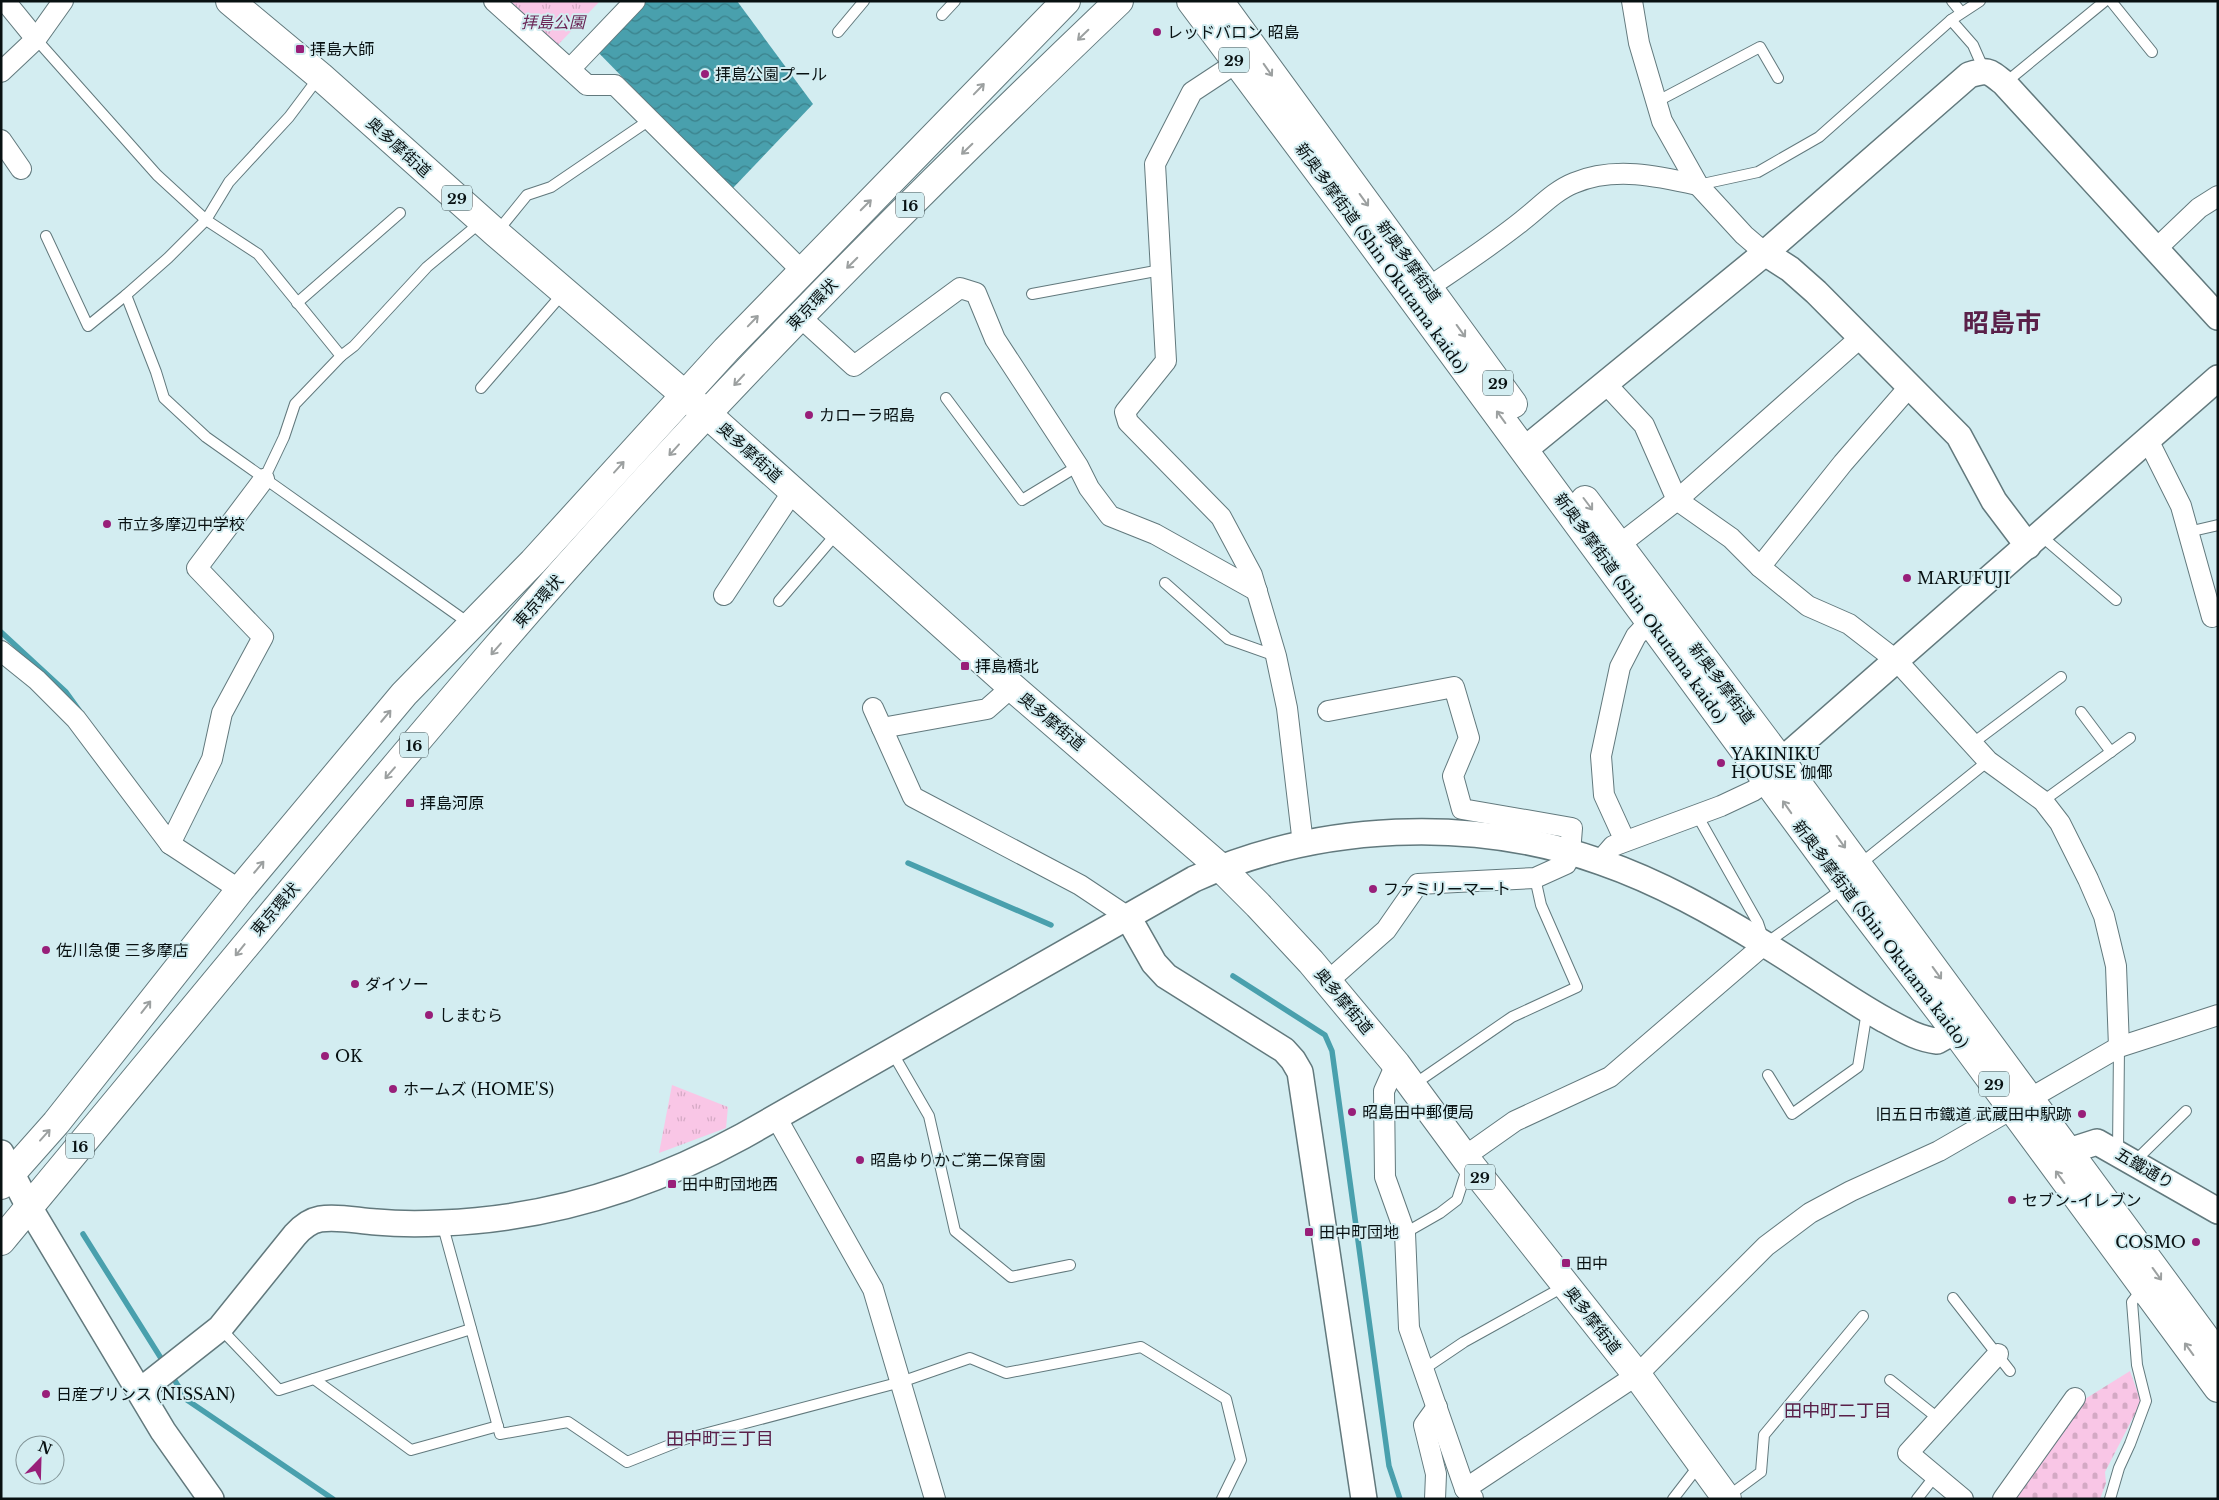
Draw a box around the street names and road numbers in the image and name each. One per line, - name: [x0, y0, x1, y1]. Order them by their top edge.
- road number: 29: [1219, 48, 1249, 72]
- street label: 奥多摩街道: [363, 113, 435, 181]
- street label: 新奥多摩街道 (Shin Okutama kaido): [1292, 139, 1472, 377]
- road number: 29: [442, 186, 472, 210]
- road number: 16: [896, 192, 924, 218]
- street label: 新奥多摩街道: [1373, 217, 1445, 305]
- street label: 東京環状: [783, 274, 841, 334]
- road number: 29: [1483, 370, 1513, 396]
- street label: 奥多摩街道: [714, 418, 786, 486]
- street label: 新奥多摩街道 (Shin Okutama kaido): [1551, 489, 1731, 727]
- street label: 東京環状: [509, 571, 567, 631]
- street label: 新奥多摩街道: [1685, 639, 1759, 727]
- street label: 奥多摩街道: [1015, 688, 1089, 754]
- road number: 16: [400, 732, 428, 758]
- street label: 新奥多摩街道 (Shin Okutama kaido): [1789, 816, 1973, 1052]
- street label: 東京環状: [246, 878, 304, 940]
- street label: 奥多摩街道: [1311, 964, 1377, 1038]
- road number: 29: [1979, 1072, 2009, 1096]
- road number: 16: [66, 1134, 94, 1158]
- street label: 五鐵通り: [2112, 1143, 2178, 1193]
- road number: 29: [1465, 1164, 1495, 1190]
- street label: 奥多摩街道: [1560, 1282, 1626, 1358]

